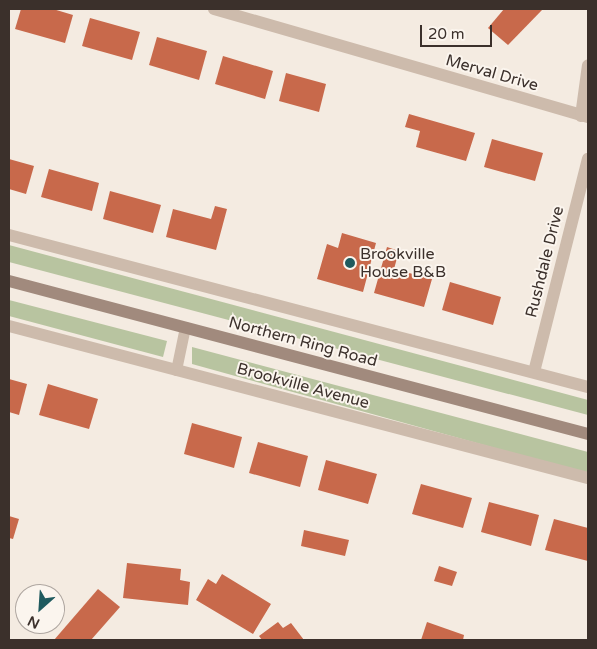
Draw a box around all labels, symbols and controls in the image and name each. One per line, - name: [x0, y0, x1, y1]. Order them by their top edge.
- scale bar: [422, 15, 494, 47]
- text: 20 m: [428, 25, 465, 43]
- street label: Merval Drive: [444, 51, 540, 95]
- street label: Rushdale Drive: [522, 204, 568, 320]
- place label: Brookville House B&B: [360, 244, 446, 282]
- marker: Brookville House B&B: [344, 257, 356, 269]
- street label: Northern Ring Road: [227, 313, 379, 371]
- street label: Brookville Avenue: [235, 359, 371, 413]
- north arrow: [15, 584, 65, 634]
- text: N: [25, 612, 42, 632]

